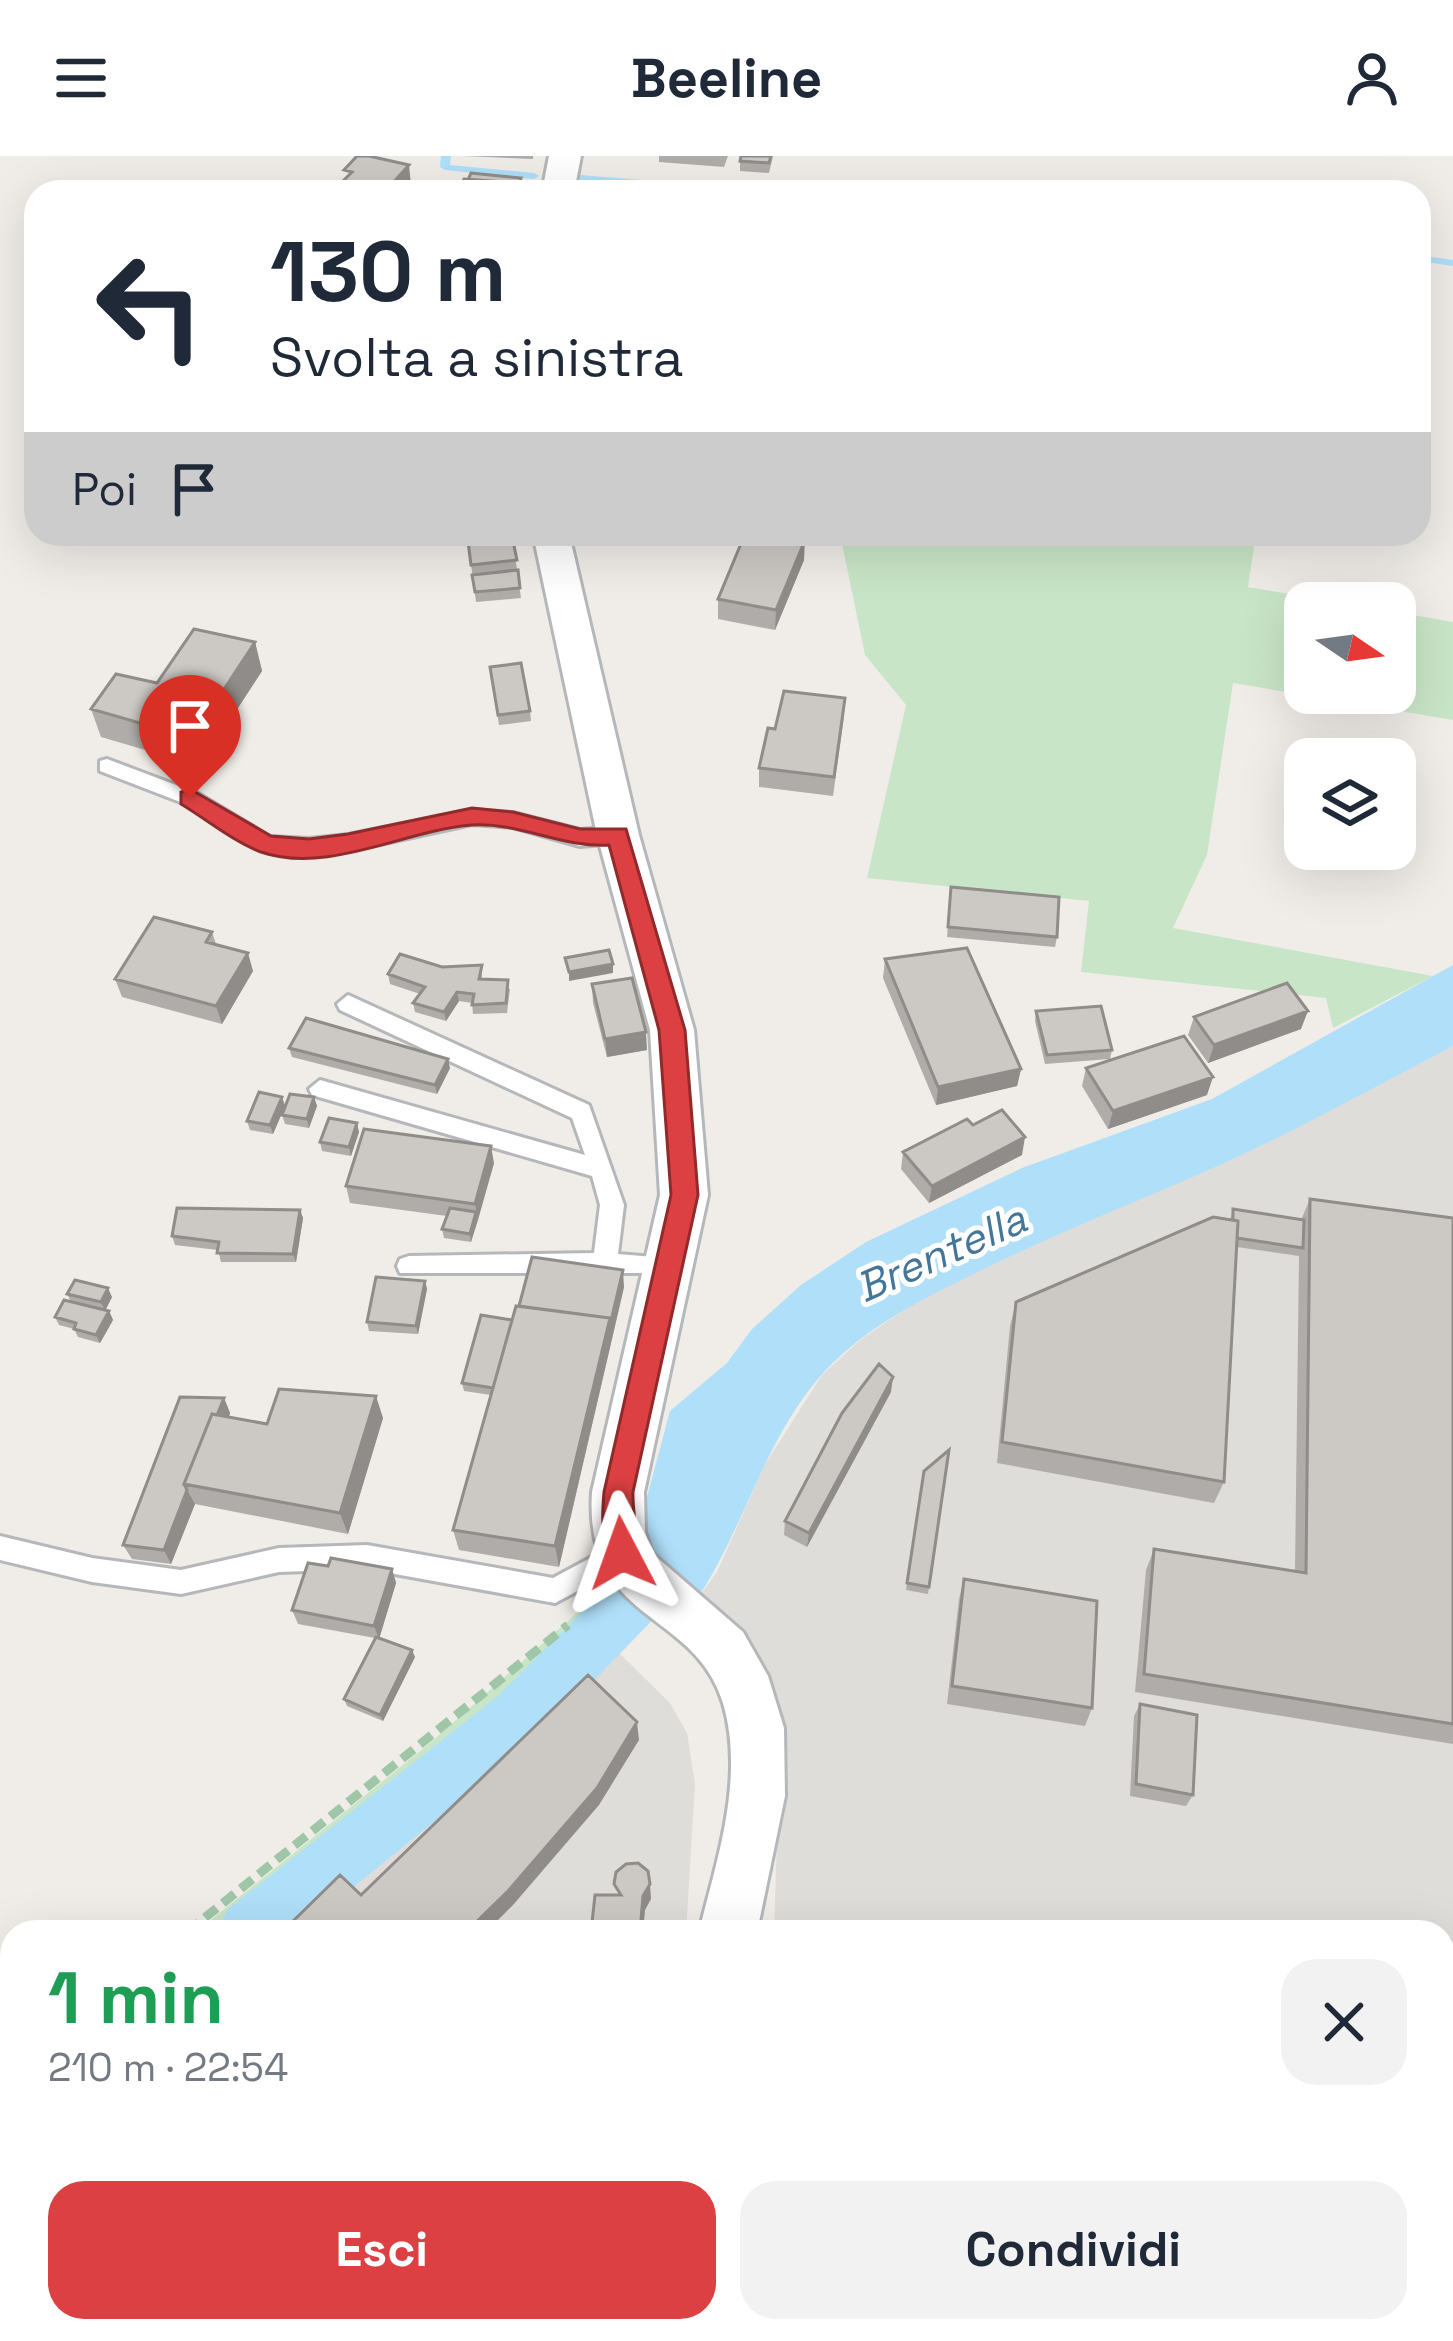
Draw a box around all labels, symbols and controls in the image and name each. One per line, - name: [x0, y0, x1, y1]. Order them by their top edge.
- text: Beeline: [631, 44, 822, 113]
- icon: menu: [48, 45, 114, 111]
- icon: person: [1339, 45, 1405, 111]
- text: 130 m: [270, 218, 507, 326]
- icon: left: [72, 228, 228, 384]
- text: Svolta a sinistra: [270, 323, 683, 392]
- icon: arrive: [161, 456, 227, 522]
- text: Poi: [72, 461, 137, 518]
- north arrow: [1284, 582, 1416, 714]
- map controls: [1284, 582, 1416, 870]
- pin: [139, 675, 241, 798]
- icon: arrive: [157, 693, 223, 759]
- button: layers: [1284, 738, 1416, 870]
- water label: Brentella: [848, 1192, 1035, 1314]
- position arrow: [559, 1490, 685, 1616]
- text: 1 min: [48, 1952, 224, 2044]
- button: close: [1281, 1959, 1407, 2085]
- text: 210 m · 22:54: [48, 2043, 288, 2092]
- button: Esci: [48, 2181, 716, 2319]
- button: Condividi: [740, 2181, 1407, 2319]

